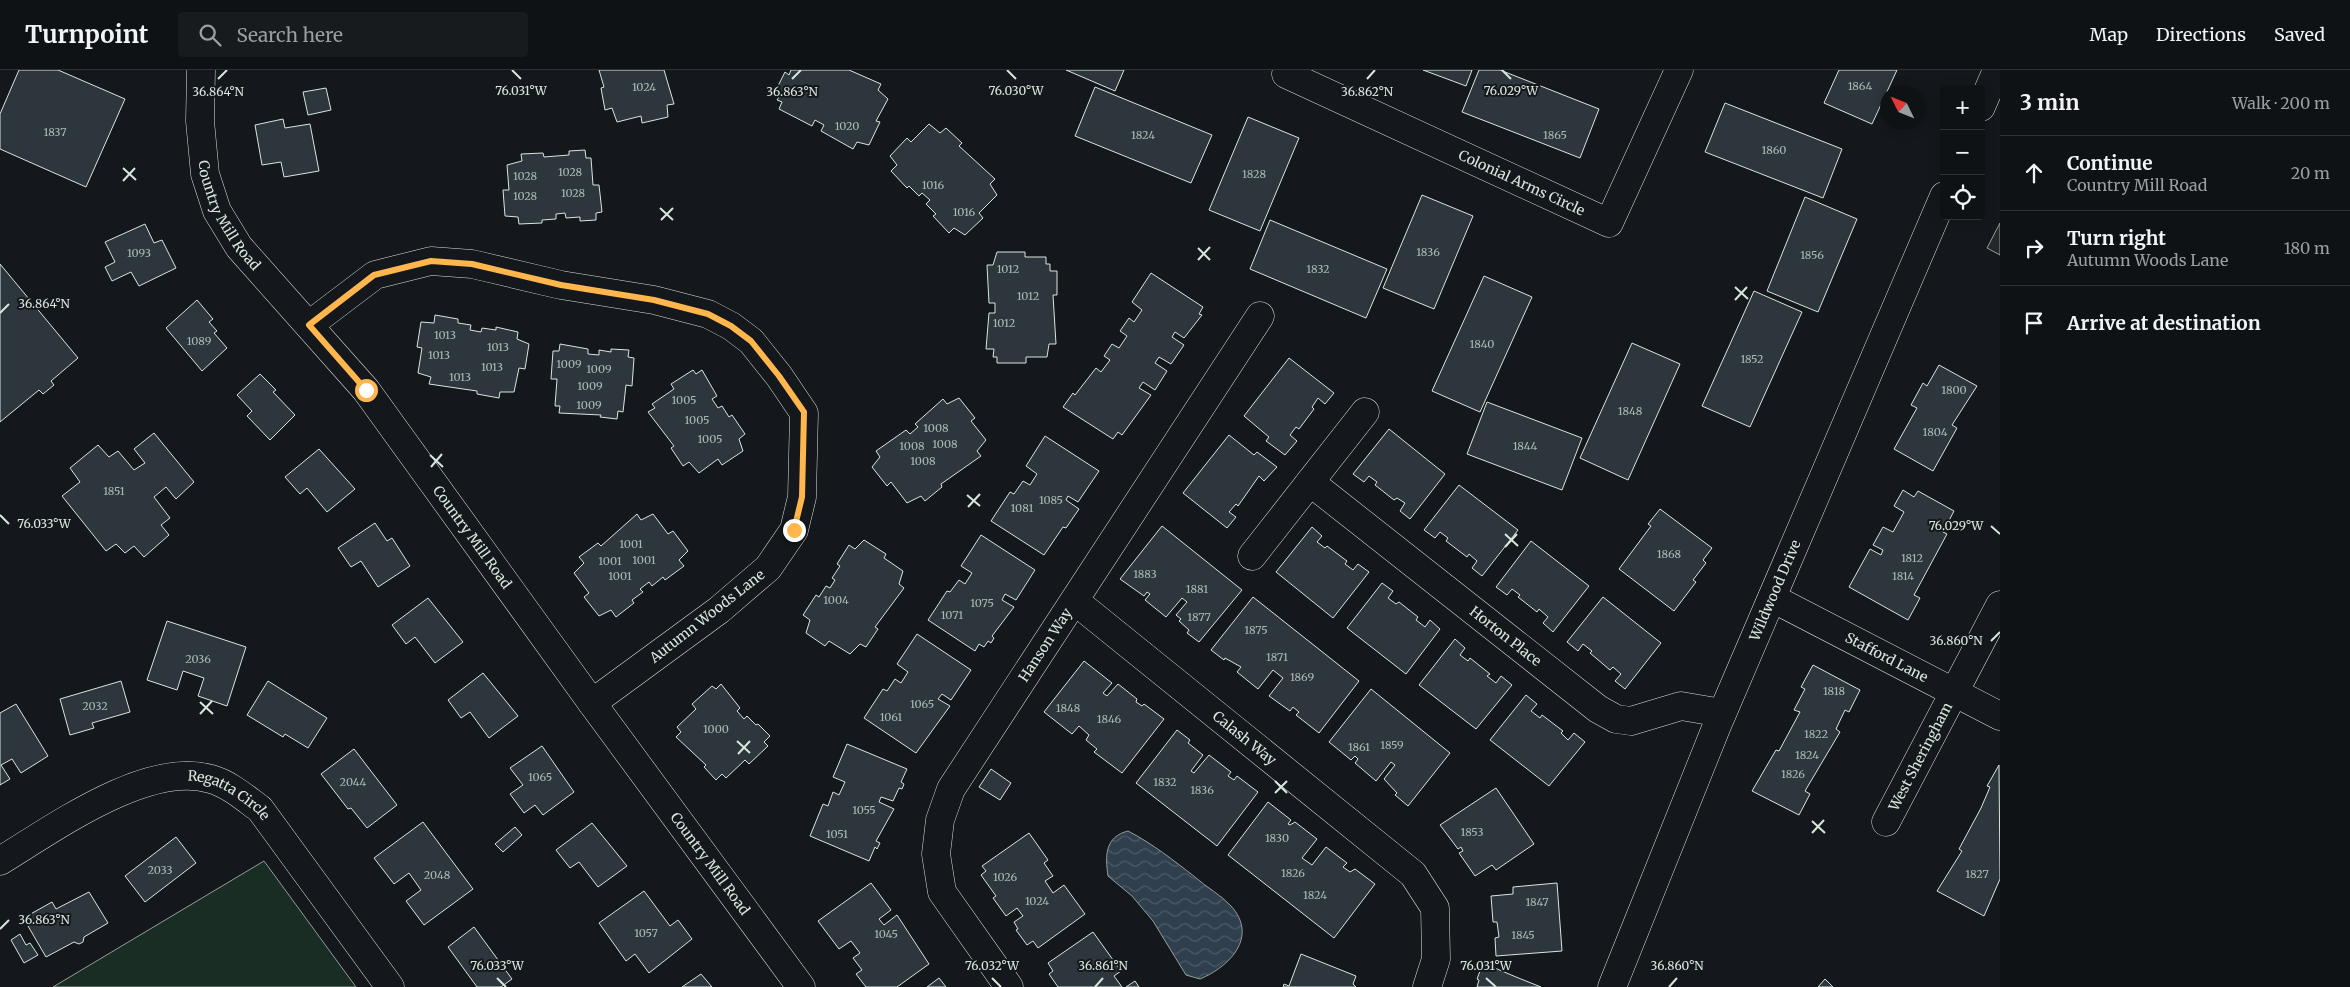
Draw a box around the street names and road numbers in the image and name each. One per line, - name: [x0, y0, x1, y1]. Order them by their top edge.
- street label: Colonial Arms Circle: [1456, 146, 1588, 220]
- street label: Country Mill Road: [195, 160, 265, 274]
- street label: Country Mill Road: [429, 482, 516, 593]
- street label: Wildwood Drive: [1745, 537, 1805, 644]
- street label: Autumn Woods Lane: [645, 565, 768, 667]
- street label: Horton Place: [1466, 602, 1545, 670]
- street label: Hanson Way: [1015, 604, 1076, 685]
- street label: Stafford Lane: [1842, 628, 1931, 686]
- street label: West Sheringham: [1884, 699, 1956, 815]
- street label: Calash Way: [1209, 707, 1281, 770]
- street label: Regatta Circle: [187, 767, 274, 824]
- street label: Country Mill Road: [666, 809, 754, 919]

